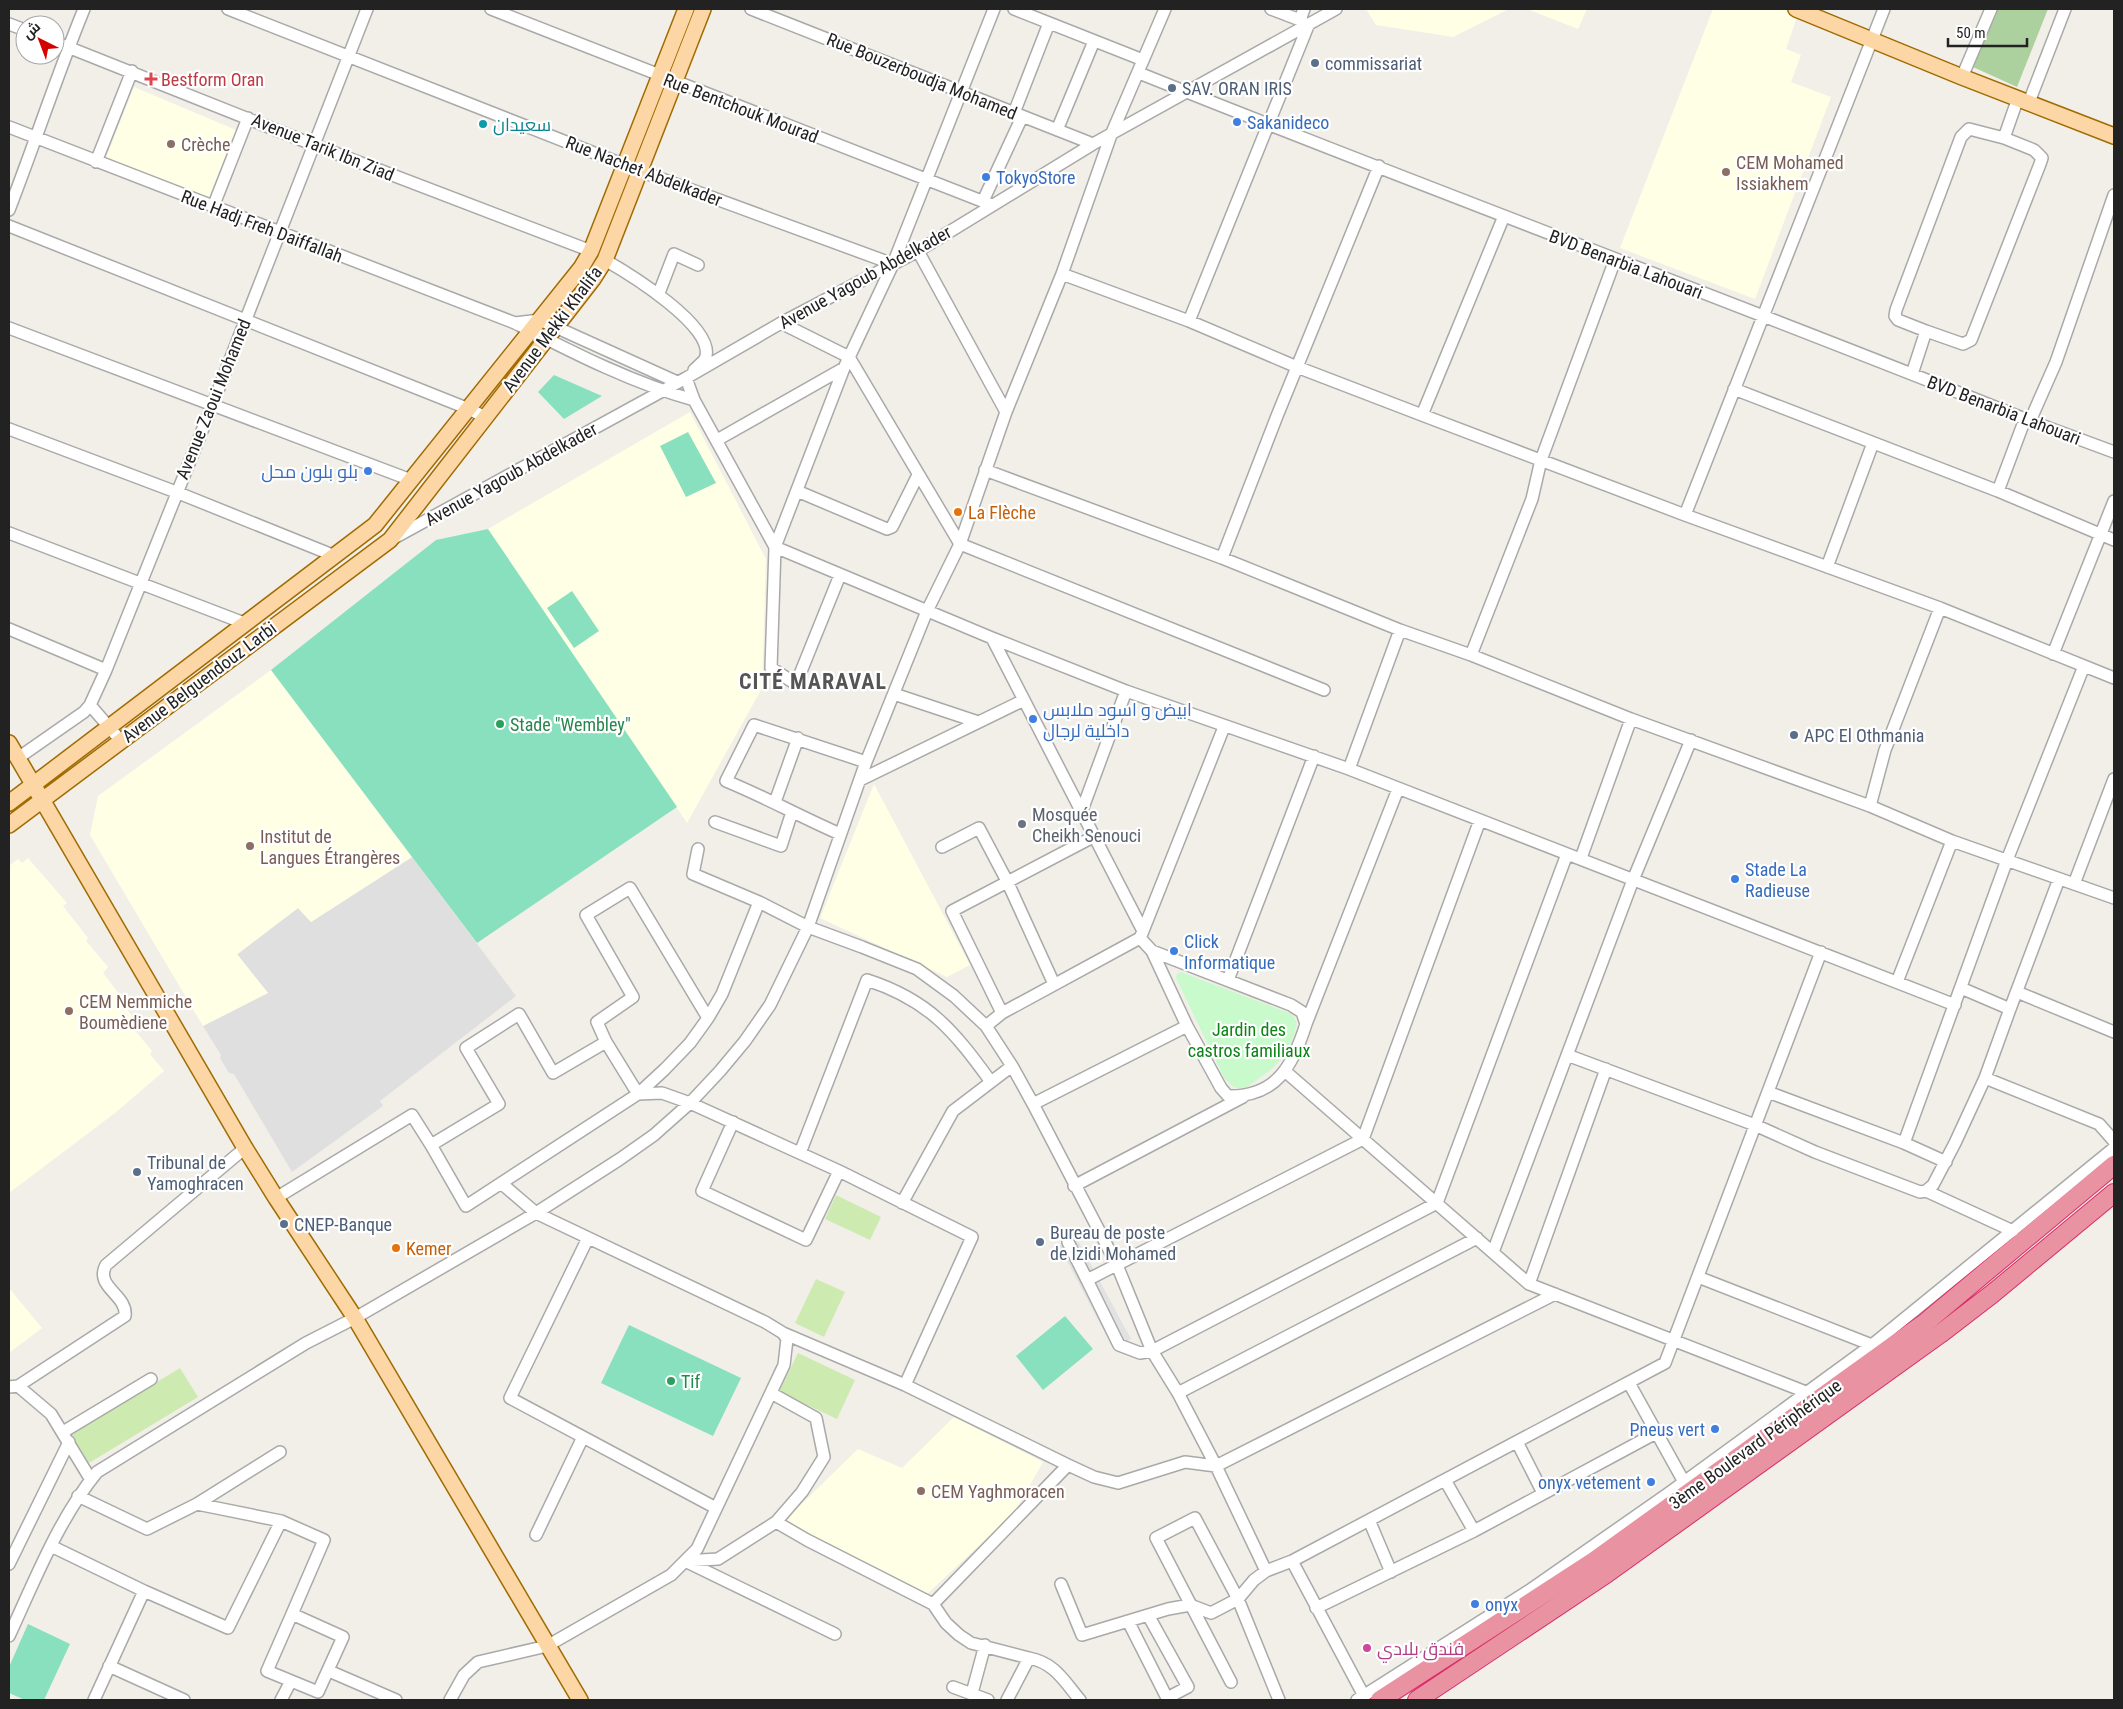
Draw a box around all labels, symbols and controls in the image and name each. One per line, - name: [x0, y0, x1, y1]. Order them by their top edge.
- north arrow: [15, 15, 65, 65]
- scale bar: [1948, 15, 2027, 47]
- text: ش: [19, 18, 44, 43]
- text: 50 m: [1956, 24, 1986, 42]
- street label: Rue Bouzerboudja Mohamed: [824, 28, 1020, 124]
- place label: commissariat: [1325, 53, 1422, 74]
- marker: commissariat: [1309, 57, 1321, 69]
- place label: Bestform Oran: [161, 69, 264, 90]
- street label: Rue Bentchouk Mourad: [661, 69, 821, 147]
- marker: Bestform Oran: [145, 73, 157, 85]
- place label: SAV. ORAN IRIS: [1182, 78, 1292, 99]
- marker: SAV. ORAN IRIS: [1166, 82, 1178, 94]
- street label: Avenue Tarik Ibn Ziad: [249, 109, 397, 185]
- place label: Sakanideco: [1247, 112, 1329, 133]
- place label: سعيدان: [493, 114, 551, 136]
- marker: Sakanideco: [1231, 116, 1243, 128]
- marker: سعيدان: [477, 118, 489, 130]
- street label: Rue Nachet Abdelkader: [563, 131, 726, 211]
- place label: Crèche: [181, 134, 230, 155]
- marker: Crèche: [165, 138, 177, 150]
- place label: CEM Mohamed Issiakhem: [1736, 152, 1844, 194]
- marker: CEM Mohamed Issiakhem: [1720, 166, 1732, 178]
- place label: TokyoStore: [996, 167, 1075, 188]
- marker: TokyoStore: [980, 171, 992, 183]
- street label: Rue Hadj Freh Daiffallah: [178, 185, 346, 267]
- street label: Avenue Yagoub Abdelkader: [775, 221, 955, 333]
- street label: BVD Benarbia Lahouari: [1546, 225, 1706, 303]
- street label: Avenue Mekki Khalifa: [498, 262, 606, 396]
- street label: Avenue Zaoui Mohamed: [171, 316, 255, 482]
- street label: BVD Benarbia Lahouari: [1924, 371, 2084, 449]
- street label: Avenue Yagoub Abdelkader: [421, 418, 601, 530]
- place label: بلو بلون محل: [261, 461, 358, 483]
- marker: بلو بلون محل: [362, 465, 374, 477]
- place label: La Flèche: [968, 502, 1036, 523]
- marker: La Flèche: [952, 506, 964, 518]
- street label: Avenue Belguendouz Larbi: [118, 617, 280, 747]
- district label: CITÉ MARAVAL: [739, 669, 887, 694]
- place label: ابيض و اسود ملابس داخلية لرجال: [1043, 699, 1192, 742]
- marker: ابيض و اسود ملابس داخلية لرجال: [1027, 713, 1039, 725]
- place label: Stade "Wembley": [510, 714, 631, 735]
- marker: Stade "Wembley": [494, 718, 506, 730]
- place label: APC El Othmania: [1804, 725, 1924, 746]
- marker: APC El Othmania: [1788, 729, 1800, 741]
- place label: Mosquée Cheikh Senouci: [1032, 804, 1141, 846]
- marker: Mosquée Cheikh Senouci: [1016, 818, 1028, 830]
- place label: Institut de Langues Étrangères: [260, 826, 400, 868]
- marker: Institut de Langues Étrangères: [244, 840, 256, 852]
- place label: Stade La Radieuse: [1745, 859, 1810, 901]
- marker: Stade La Radieuse: [1729, 873, 1741, 885]
- place label: Click Informatique: [1184, 931, 1275, 973]
- marker: Click Informatique: [1168, 945, 1180, 957]
- place label: CEM Nemmiche Boumèdiene: [79, 991, 192, 1033]
- marker: CEM Nemmiche Boumèdiene: [63, 1005, 75, 1017]
- park label: Jardin des castros familiaux: [1188, 1019, 1310, 1061]
- place label: Tribunal de Yamoghracen: [147, 1152, 244, 1194]
- marker: Tribunal de Yamoghracen: [131, 1166, 143, 1178]
- place label: CNEP-Banque: [294, 1214, 392, 1235]
- marker: CNEP-Banque: [278, 1218, 290, 1230]
- place label: Bureau de poste de Izidi Mohamed: [1050, 1222, 1176, 1264]
- marker: Bureau de poste de Izidi Mohamed: [1034, 1236, 1046, 1248]
- place label: Kemer: [406, 1238, 452, 1259]
- marker: Kemer: [390, 1242, 402, 1254]
- place label: Tif: [681, 1371, 701, 1392]
- street label: 3ème Boulevard Périphérique: [1665, 1374, 1845, 1514]
- marker: Tif: [665, 1375, 677, 1387]
- place label: Pneus vert: [1630, 1419, 1705, 1440]
- marker: Pneus vert: [1709, 1423, 1721, 1435]
- place label: onyx vetement: [1538, 1472, 1641, 1493]
- marker: onyx vetement: [1645, 1476, 1657, 1488]
- place label: CEM Yaghmoracen: [931, 1481, 1065, 1502]
- marker: CEM Yaghmoracen: [915, 1485, 927, 1497]
- place label: onyx: [1485, 1594, 1518, 1615]
- marker: onyx: [1469, 1598, 1481, 1610]
- place label: فندق بلادي: [1377, 1638, 1464, 1663]
- marker: فندق بلادي: [1361, 1642, 1373, 1654]

